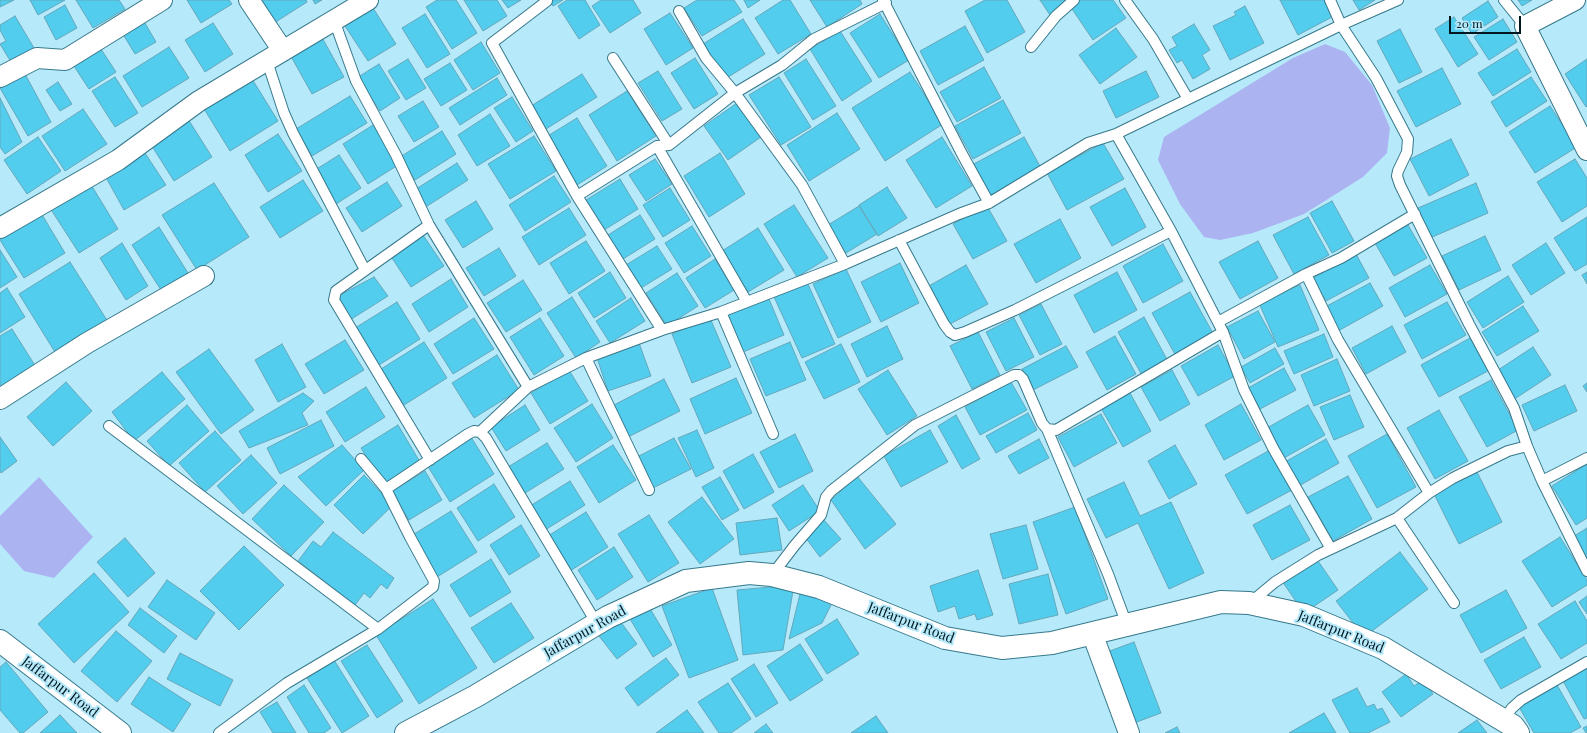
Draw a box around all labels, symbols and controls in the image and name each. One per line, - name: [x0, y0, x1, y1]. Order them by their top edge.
- scale bar: [1451, 8, 1523, 34]
- text: 20 m: [1456, 15, 1483, 31]
- street label: Jaffarpur Road: [865, 599, 957, 647]
- street label: Jaffarpur Road: [541, 602, 629, 662]
- street label: Jaffarpur Road: [1295, 607, 1387, 657]
- street label: Jaffarpur Road: [18, 653, 102, 721]

